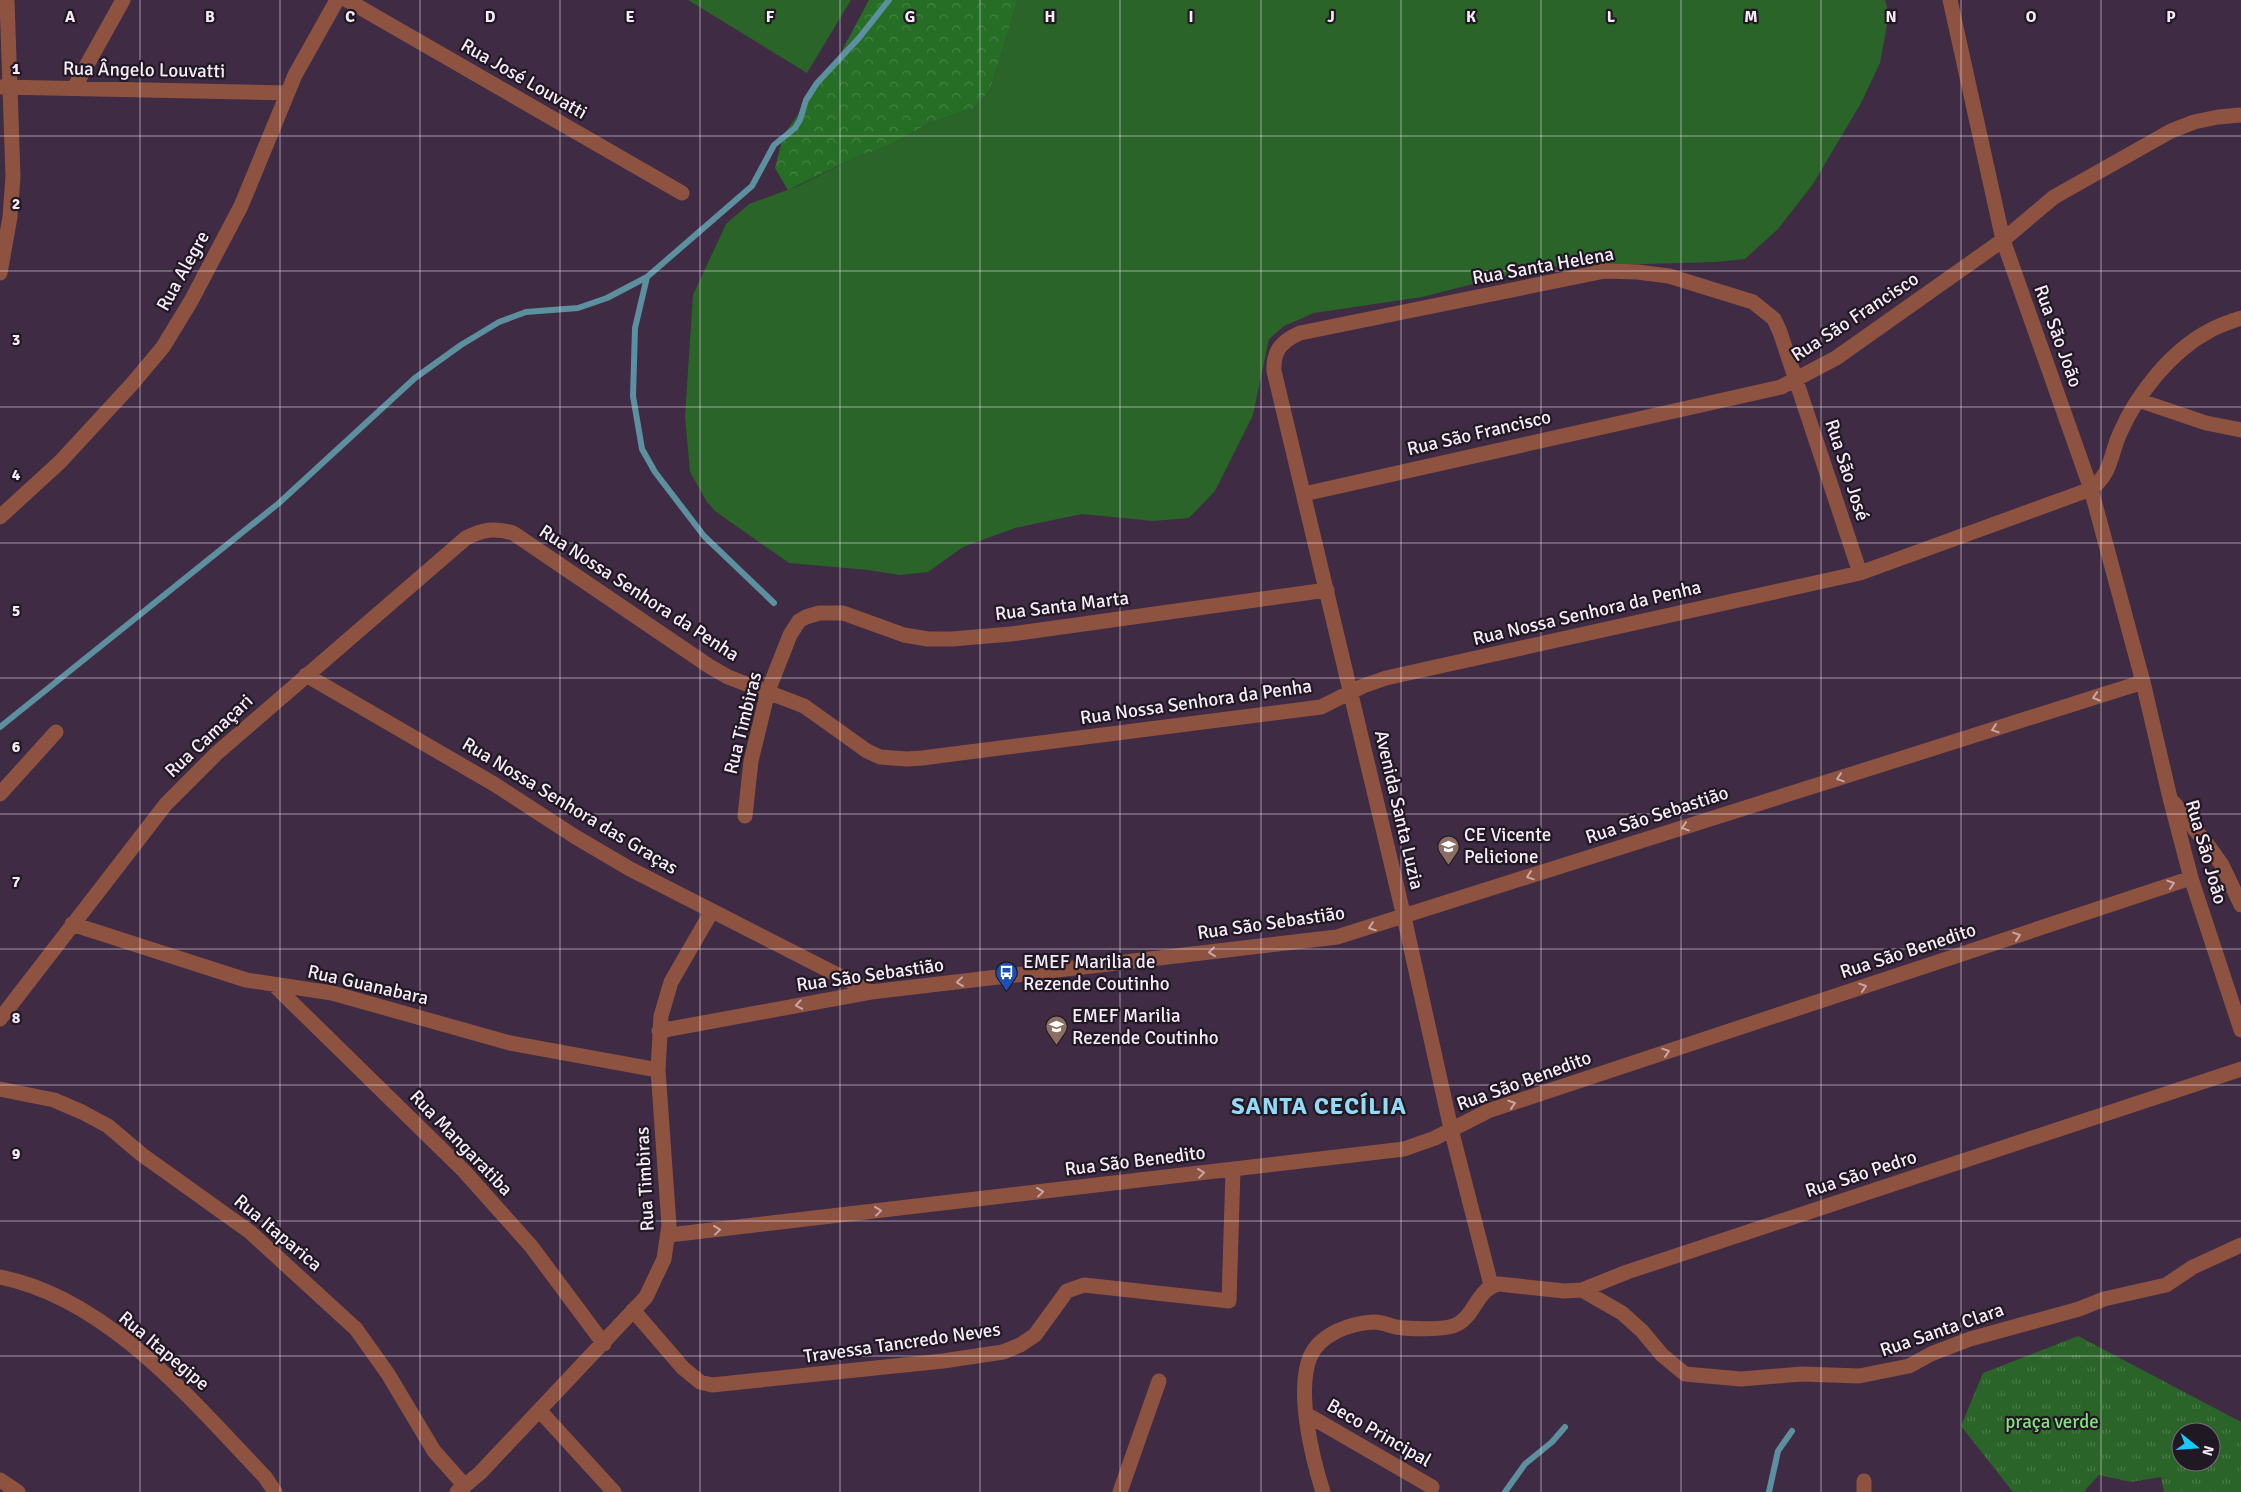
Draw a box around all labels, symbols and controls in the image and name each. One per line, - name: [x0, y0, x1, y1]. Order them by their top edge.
- text: A: [65, 7, 76, 27]
- text: B: [205, 7, 215, 27]
- text: C: [345, 7, 355, 27]
- text: D: [485, 7, 496, 27]
- text: E: [625, 7, 635, 27]
- text: F: [766, 7, 775, 27]
- text: G: [905, 7, 915, 27]
- text: H: [1045, 7, 1055, 27]
- text: I: [1188, 7, 1194, 27]
- text: J: [1327, 7, 1335, 27]
- text: K: [1466, 7, 1476, 27]
- text: L: [1607, 7, 1616, 27]
- text: M: [1744, 7, 1758, 27]
- text: N: [1885, 7, 1897, 27]
- text: O: [2026, 7, 2037, 27]
- text: P: [2166, 7, 2176, 27]
- street label: Rua José Louvatti: [457, 33, 591, 125]
- street label: Rua Ângelo Louvatti: [63, 57, 225, 83]
- text: 1: [12, 59, 21, 79]
- text: 2: [12, 194, 20, 214]
- street label: Rua Alegre: [151, 227, 215, 315]
- street label: Rua Santa Helena: [1470, 242, 1616, 290]
- street label: Rua São Francisco: [1787, 267, 1923, 367]
- street label: Rua São João: [2028, 282, 2088, 391]
- text: 3: [12, 330, 20, 350]
- street label: Rua São Francisco: [1405, 405, 1553, 461]
- street label: Rua São José: [1819, 416, 1875, 524]
- text: 4: [12, 465, 21, 485]
- street label: Rua Nossa Senhora da Penha: [534, 519, 744, 667]
- street label: Rua Nossa Senhora da Penha: [1470, 575, 1704, 651]
- street label: Rua Santa Marta: [994, 586, 1130, 626]
- text: 5: [12, 601, 20, 621]
- street label: Rua Timbiras: [719, 669, 767, 777]
- street label: Rua Nossa Senhora da Penha: [1079, 674, 1313, 730]
- street label: Rua Camaçari: [160, 689, 258, 783]
- one-way arrow: [2093, 691, 2101, 701]
- one-way arrow: [1991, 723, 1999, 733]
- street label: Avenida Santa Luzia: [1369, 728, 1429, 892]
- street label: Rua Nossa Senhora das Graças: [458, 732, 682, 880]
- text: 6: [12, 737, 21, 757]
- one-way arrow: [1836, 772, 1844, 782]
- street label: Rua São Sebastião: [1583, 781, 1732, 849]
- street label: Rua São João: [2180, 797, 2232, 907]
- one-way arrow: [1681, 822, 1689, 832]
- place label: CE Vicente Pelicione: [1464, 823, 1551, 869]
- school or university icon: CE Vicente Pelicione: [1436, 834, 1460, 865]
- one-way arrow: [1526, 871, 1535, 881]
- text: 7: [12, 872, 21, 892]
- one-way arrow: [2166, 880, 2175, 890]
- street label: Rua São Sebastião: [1196, 901, 1346, 945]
- street label: Rua São Benedito: [1837, 918, 1979, 984]
- one-way arrow: [1368, 921, 1377, 931]
- one-way arrow: [2012, 931, 2021, 941]
- one-way arrow: [1207, 946, 1215, 957]
- place label: EMEF Marilia de Rezende Coutinho: [1023, 950, 1170, 996]
- street label: Rua São Sebastião: [795, 953, 945, 997]
- street label: Rua Guanabara: [305, 959, 431, 1011]
- bus stop icon: EMEF Marilia de Rezende Coutinho: [995, 961, 1019, 992]
- one-way arrow: [956, 976, 964, 987]
- one-way arrow: [1858, 983, 1866, 993]
- one-way arrow: [795, 1000, 804, 1010]
- place label: EMEF Marilia Rezende Coutinho: [1072, 1004, 1219, 1050]
- text: 8: [12, 1008, 21, 1028]
- school or university icon: EMEF Marilia Rezende Coutinho: [1044, 1015, 1068, 1046]
- street label: Rua São Benedito: [1453, 1045, 1595, 1117]
- one-way arrow: [1662, 1048, 1670, 1058]
- street label: Rua Mangaratiba: [404, 1085, 518, 1201]
- district label: SANTA CECÍLIA: [1231, 1091, 1407, 1121]
- one-way arrow: [1507, 1099, 1516, 1109]
- street label: Rua Timbiras: [630, 1126, 660, 1232]
- street label: Rua São Benedito: [1063, 1140, 1207, 1182]
- text: 9: [12, 1144, 21, 1164]
- street label: Rua São Pedro: [1802, 1145, 1920, 1203]
- one-way arrow: [1197, 1168, 1205, 1179]
- one-way arrow: [1036, 1187, 1044, 1198]
- street label: Rua Itaparica: [229, 1189, 327, 1277]
- one-way arrow: [875, 1206, 883, 1217]
- one-way arrow: [713, 1225, 721, 1236]
- street label: Rua Santa Clara: [1877, 1298, 2007, 1362]
- street label: Rua Itapegipe: [114, 1306, 214, 1396]
- street label: Travessa Tancredo Neves: [802, 1317, 1002, 1369]
- street label: Beco Principal: [1322, 1393, 1436, 1473]
- park label: praça verde: [2005, 1410, 2099, 1434]
- north arrow: [2171, 1422, 2221, 1472]
- text: N: [2198, 1444, 2218, 1458]

